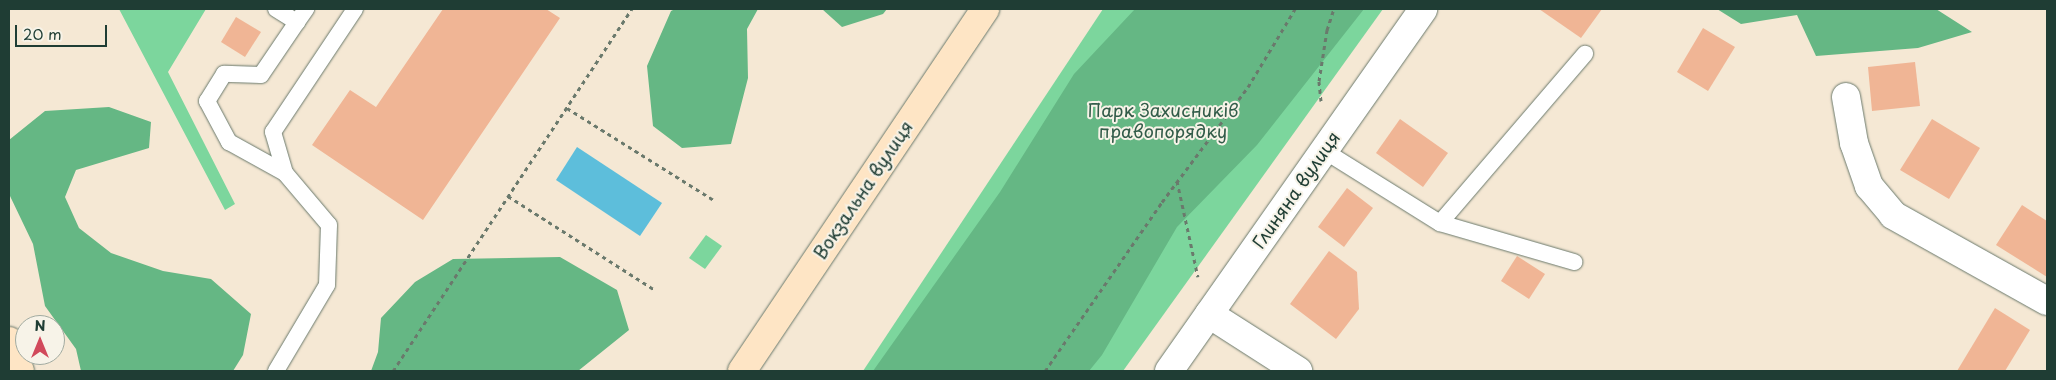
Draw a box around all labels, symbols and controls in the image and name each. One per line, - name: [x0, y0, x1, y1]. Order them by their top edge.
- scale bar: [18, 15, 110, 47]
- text: 20 m: [23, 22, 62, 45]
- park label: Парк Захисників правопорядку: [1087, 100, 1239, 142]
- street label: Вокзальна вулиця: [808, 116, 918, 264]
- street label: Глиняна вулиця: [1247, 127, 1345, 253]
- north arrow: [15, 315, 65, 365]
- text: N: [34, 315, 46, 336]

